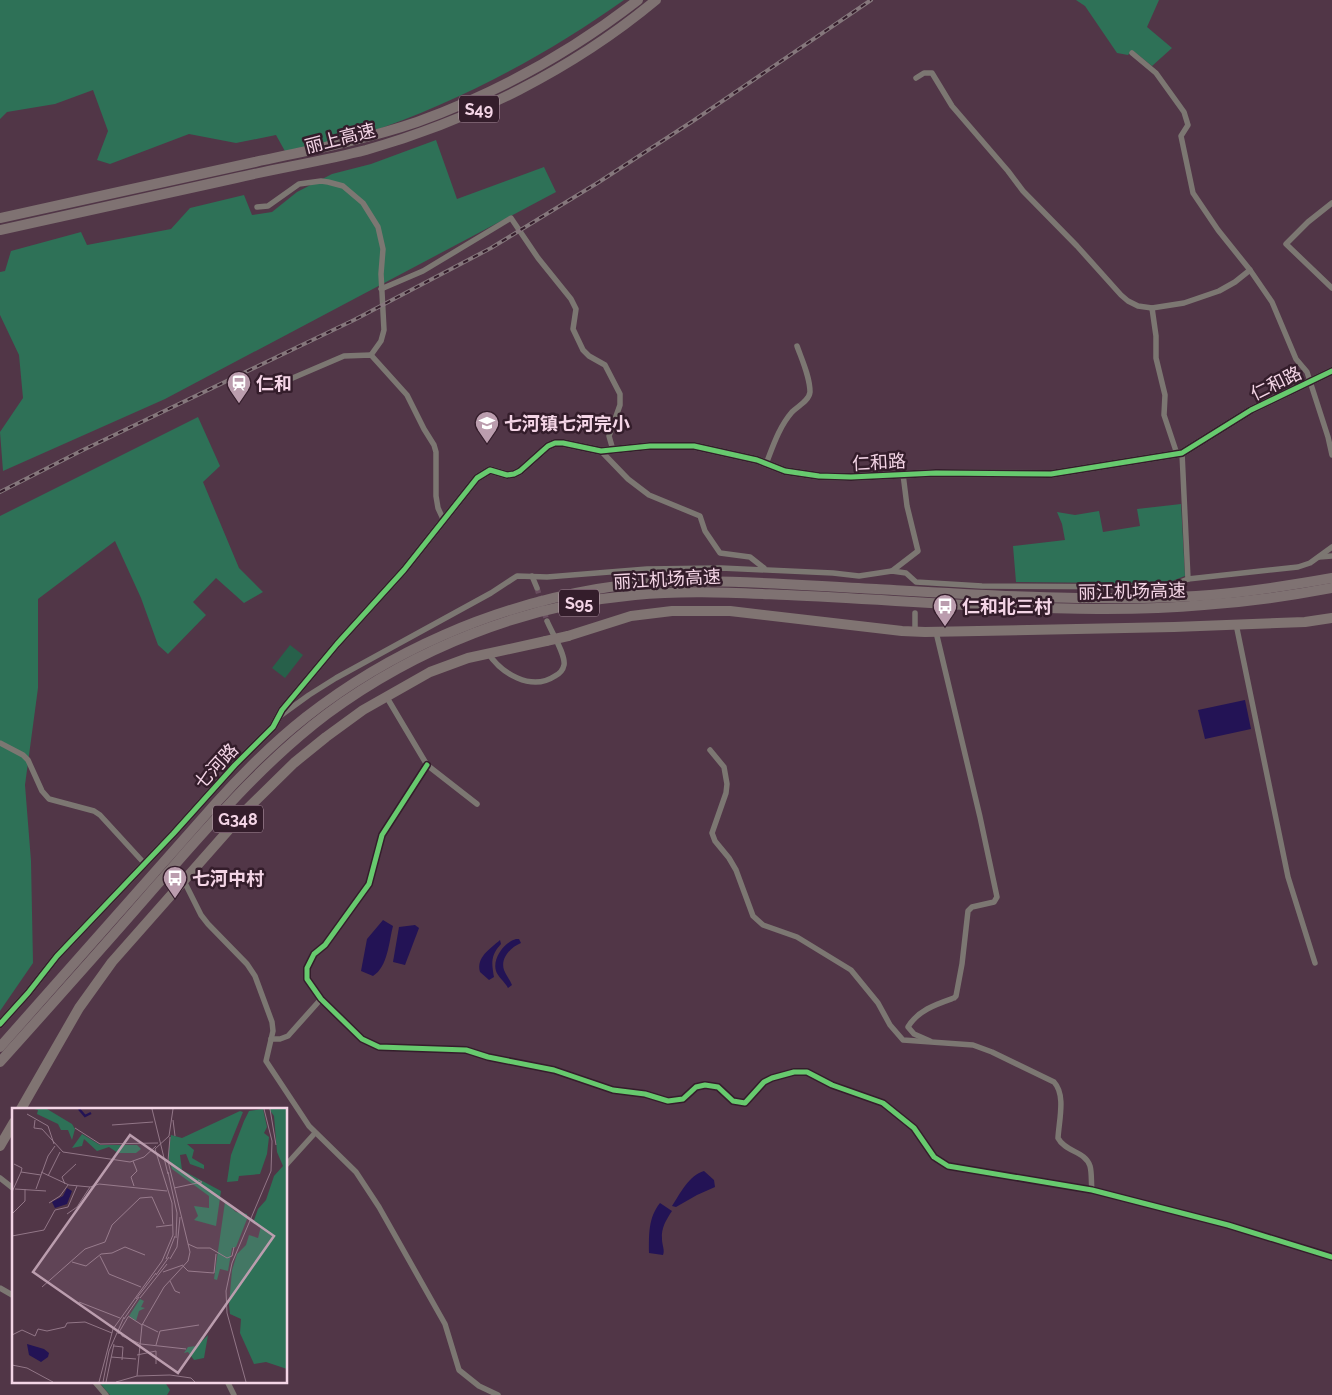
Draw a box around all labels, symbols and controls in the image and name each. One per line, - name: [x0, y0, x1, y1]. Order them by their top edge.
- road number: S49: [459, 96, 499, 122]
- street label: 丽上高速: [303, 119, 377, 157]
- street label: 仁和路: [1247, 362, 1305, 404]
- station icon: 仁和: [226, 370, 252, 404]
- place label: 仁和: [256, 373, 292, 394]
- school or university icon: 七河镇七河完小: [474, 410, 500, 444]
- place label: 七河镇七河完小: [504, 413, 630, 434]
- street label: 仁和路: [851, 450, 907, 474]
- street label: 丽江机场高速: [613, 566, 721, 592]
- street label: 丽江机场高速: [1078, 580, 1186, 602]
- road number: S95: [559, 590, 599, 616]
- bus stop icon: 仁和北三村: [932, 593, 958, 627]
- place label: 仁和北三村: [962, 596, 1052, 617]
- street label: 七河路: [190, 739, 242, 793]
- road number: G348: [213, 806, 263, 832]
- bus stop icon: 七河中村: [162, 865, 188, 899]
- place label: 七河中村: [192, 868, 264, 889]
- inset map: [12, 1108, 288, 1382]

